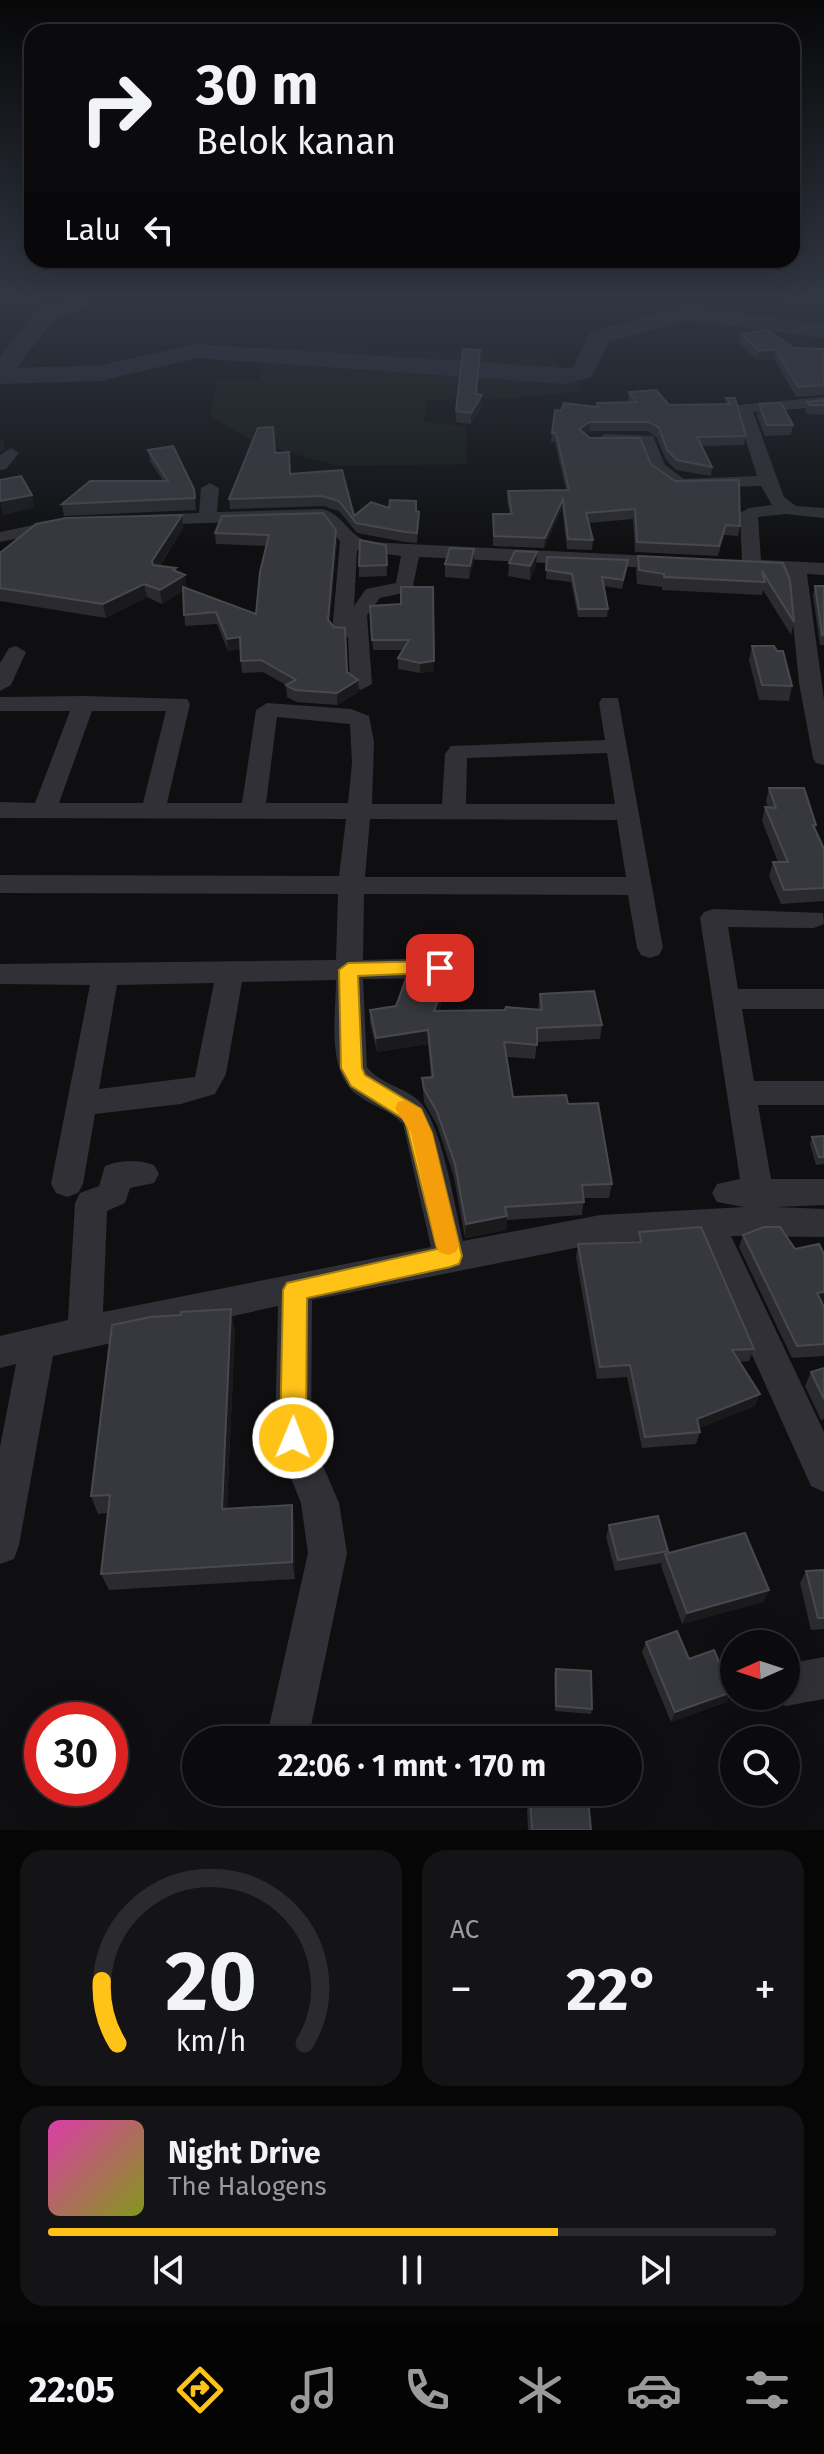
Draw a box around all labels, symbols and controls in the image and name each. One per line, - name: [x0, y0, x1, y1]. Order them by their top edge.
- text: 30 m: [196, 52, 318, 119]
- icon: right: [64, 56, 168, 160]
- text: Belok kanan: [196, 120, 396, 164]
- icon: left: [137, 208, 181, 252]
- text: Lalu: [64, 212, 121, 248]
- pin: [406, 934, 474, 1002]
- icon: arrive: [418, 946, 462, 990]
- position arrow: [251, 1396, 335, 1480]
- north arrow: [720, 1630, 800, 1710]
- map controls: [720, 1630, 800, 1806]
- speed limit sign: 30: [24, 1702, 128, 1806]
- button: search: [720, 1726, 800, 1806]
- text: 22:06 · 1 mnt · 170 m: [278, 1748, 546, 1784]
- text: AC: [450, 1914, 479, 1945]
- text: 20: [165, 1932, 257, 2032]
- text: 22°: [566, 1954, 660, 2026]
- text: −: [450, 1963, 472, 2016]
- text: +: [754, 1963, 776, 2016]
- text: km/h: [176, 2024, 246, 2059]
- text: Night Drive: [168, 2135, 321, 2171]
- text: The Halogens: [168, 2171, 327, 2202]
- icon: previous: [147, 2248, 191, 2292]
- icon: pause: [390, 2248, 434, 2292]
- icon: next: [633, 2248, 677, 2292]
- icon: directions: [172, 2362, 228, 2418]
- icon: music: [286, 2362, 342, 2418]
- icon: phone: [399, 2362, 455, 2418]
- icon: climate: [512, 2362, 568, 2418]
- icon: car: [626, 2362, 682, 2418]
- icon: filters: [739, 2362, 795, 2418]
- text: 22:05: [29, 2368, 115, 2412]

